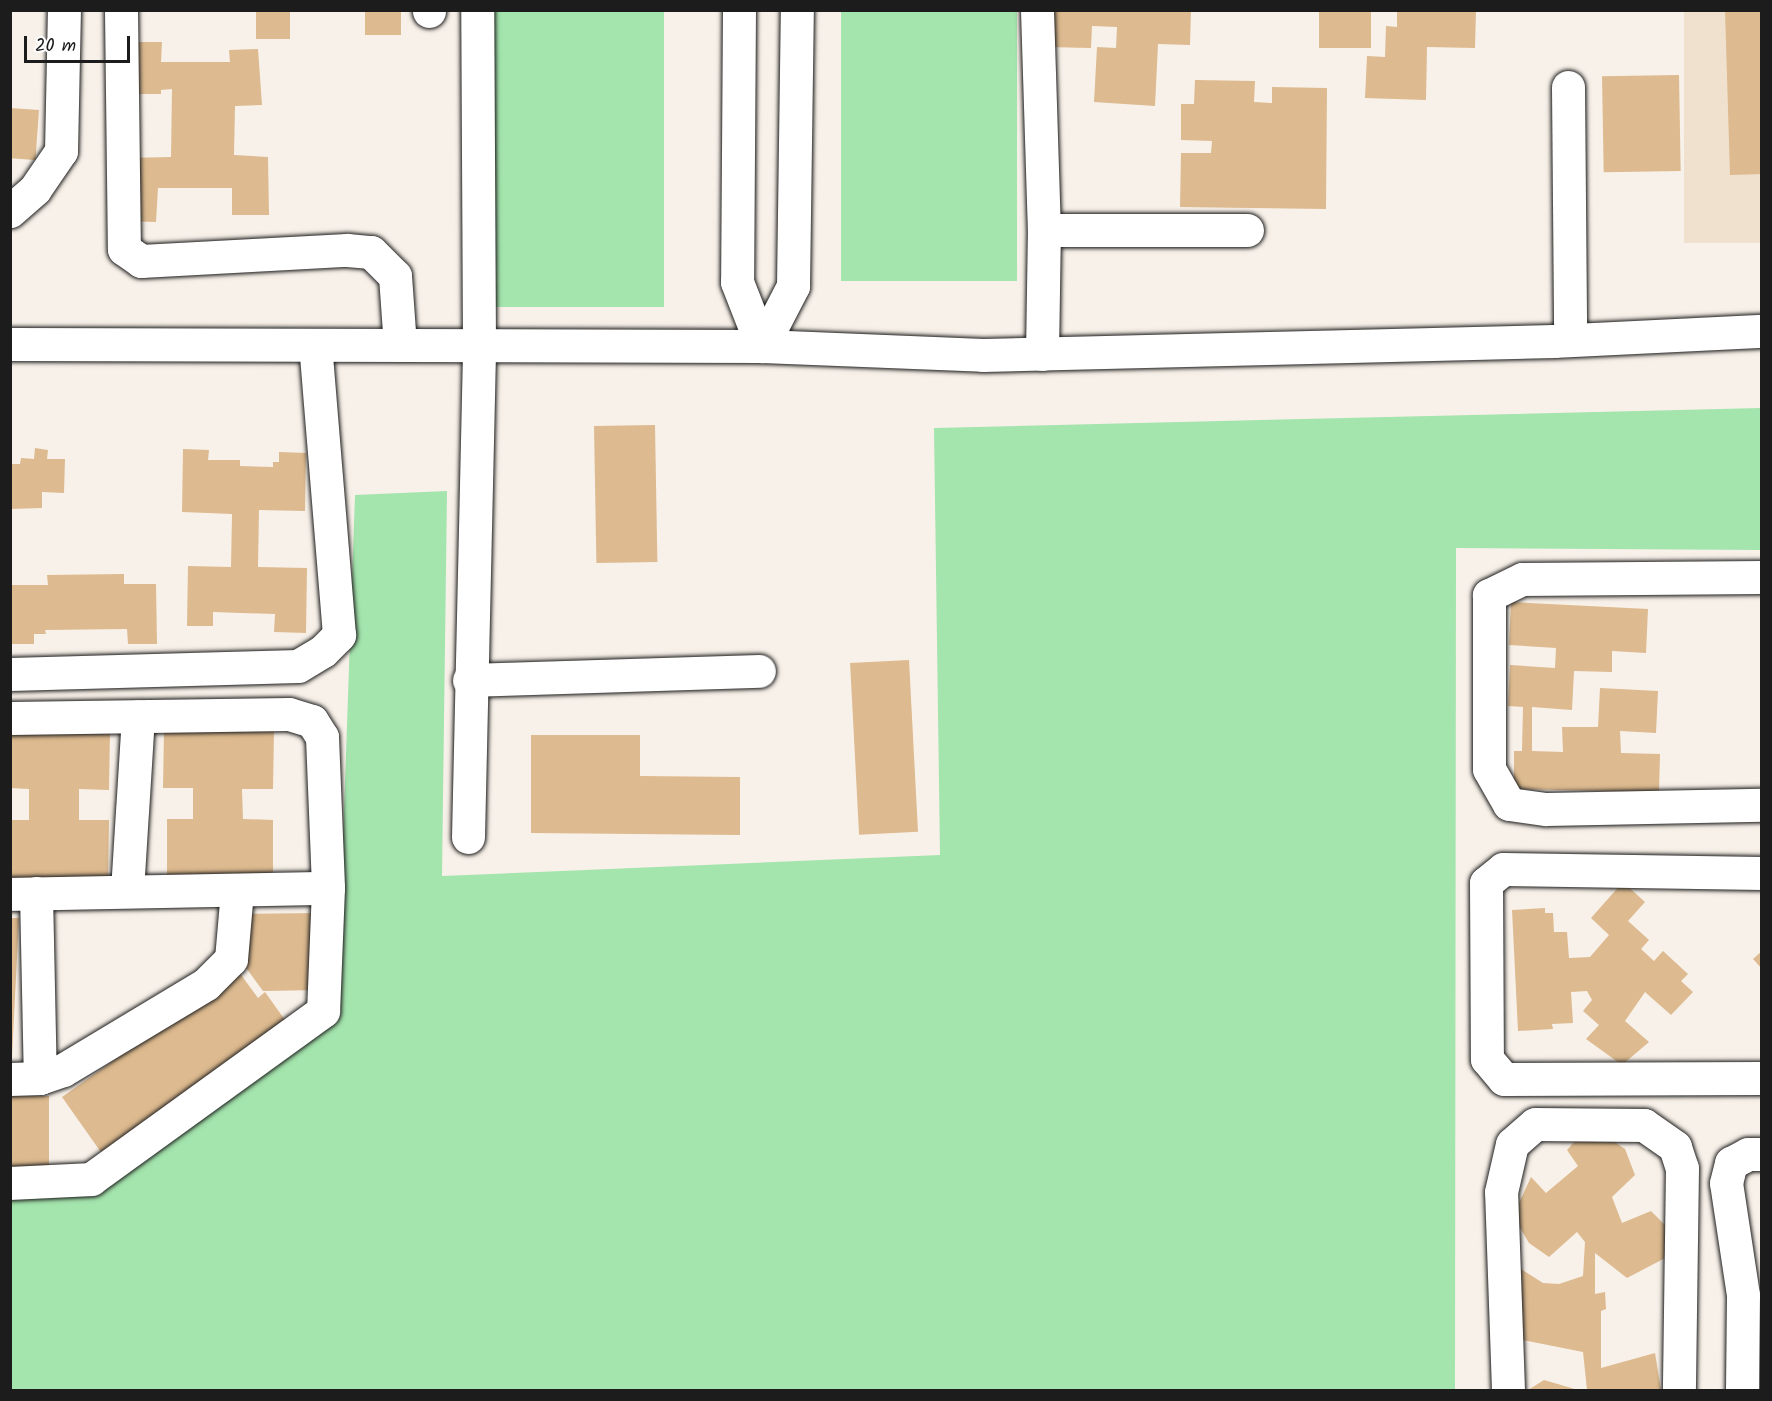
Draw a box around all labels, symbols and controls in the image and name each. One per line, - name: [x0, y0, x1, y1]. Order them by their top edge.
- scale bar: [27, 24, 134, 62]
- text: 20 m: [35, 32, 76, 61]

